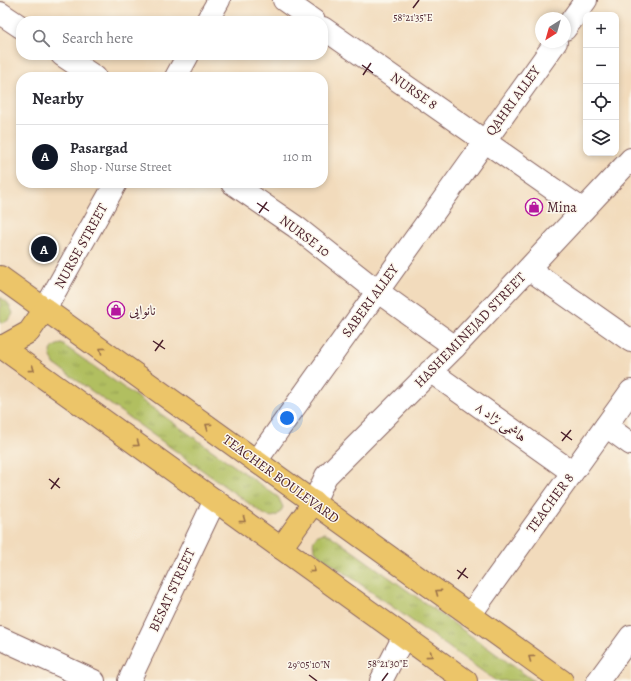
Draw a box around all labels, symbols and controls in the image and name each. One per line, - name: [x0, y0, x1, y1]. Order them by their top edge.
- text: 58°21'35"E: [393, 11, 433, 24]
- north arrow: [535, 12, 571, 48]
- map controls: [583, 12, 619, 156]
- button: +: [583, 12, 619, 48]
- search box: [16, 16, 328, 60]
- icon: search: [30, 27, 52, 49]
- text: Search here: [62, 28, 133, 48]
- button: −: [583, 48, 619, 84]
- street label: QAHRI ALLEY: [481, 62, 545, 140]
- street label: NURSE 8: [387, 68, 441, 114]
- button: locate: [583, 84, 619, 120]
- text: Nearby: [32, 87, 83, 110]
- button: layers: [583, 120, 619, 156]
- text: Pasargad: [70, 138, 128, 158]
- text: A: [41, 148, 49, 165]
- text: 110 m: [283, 148, 312, 165]
- text: Shop · Nurse Street: [70, 158, 172, 175]
- shop icon: Mina: [524, 197, 544, 217]
- place label: Mina: [547, 198, 577, 217]
- street label: NURSE STREET: [50, 200, 112, 292]
- street label: NURSE 10: [276, 211, 334, 261]
- pin: A: [31, 234, 57, 264]
- street label: SABERI ALLEY: [337, 260, 403, 341]
- street label: HASHEMINEJAD STREET: [410, 268, 530, 392]
- shop icon: نانوایی: [106, 300, 126, 320]
- place label: نانوایی: [129, 301, 156, 320]
- one-way arrow: [100, 348, 107, 355]
- one-way arrow: [27, 364, 34, 371]
- street label: هاشمی نژاد ۸: [472, 398, 530, 446]
- your location: [277, 408, 297, 428]
- one-way arrow: [205, 424, 212, 431]
- street label: TEACHER BOULEVARD: [219, 430, 343, 528]
- one-way arrow: [133, 439, 140, 446]
- street label: TEACHER 8: [522, 469, 578, 537]
- one-way arrow: [239, 515, 246, 523]
- street label: BESAT STREET: [144, 545, 200, 635]
- one-way arrow: [309, 565, 316, 573]
- one-way arrow: [436, 590, 443, 597]
- one-way arrow: [425, 650, 432, 657]
- one-way arrow: [528, 656, 535, 663]
- text: 58°21'30"E: [368, 657, 408, 670]
- text: 29°05'10"N: [288, 658, 330, 671]

